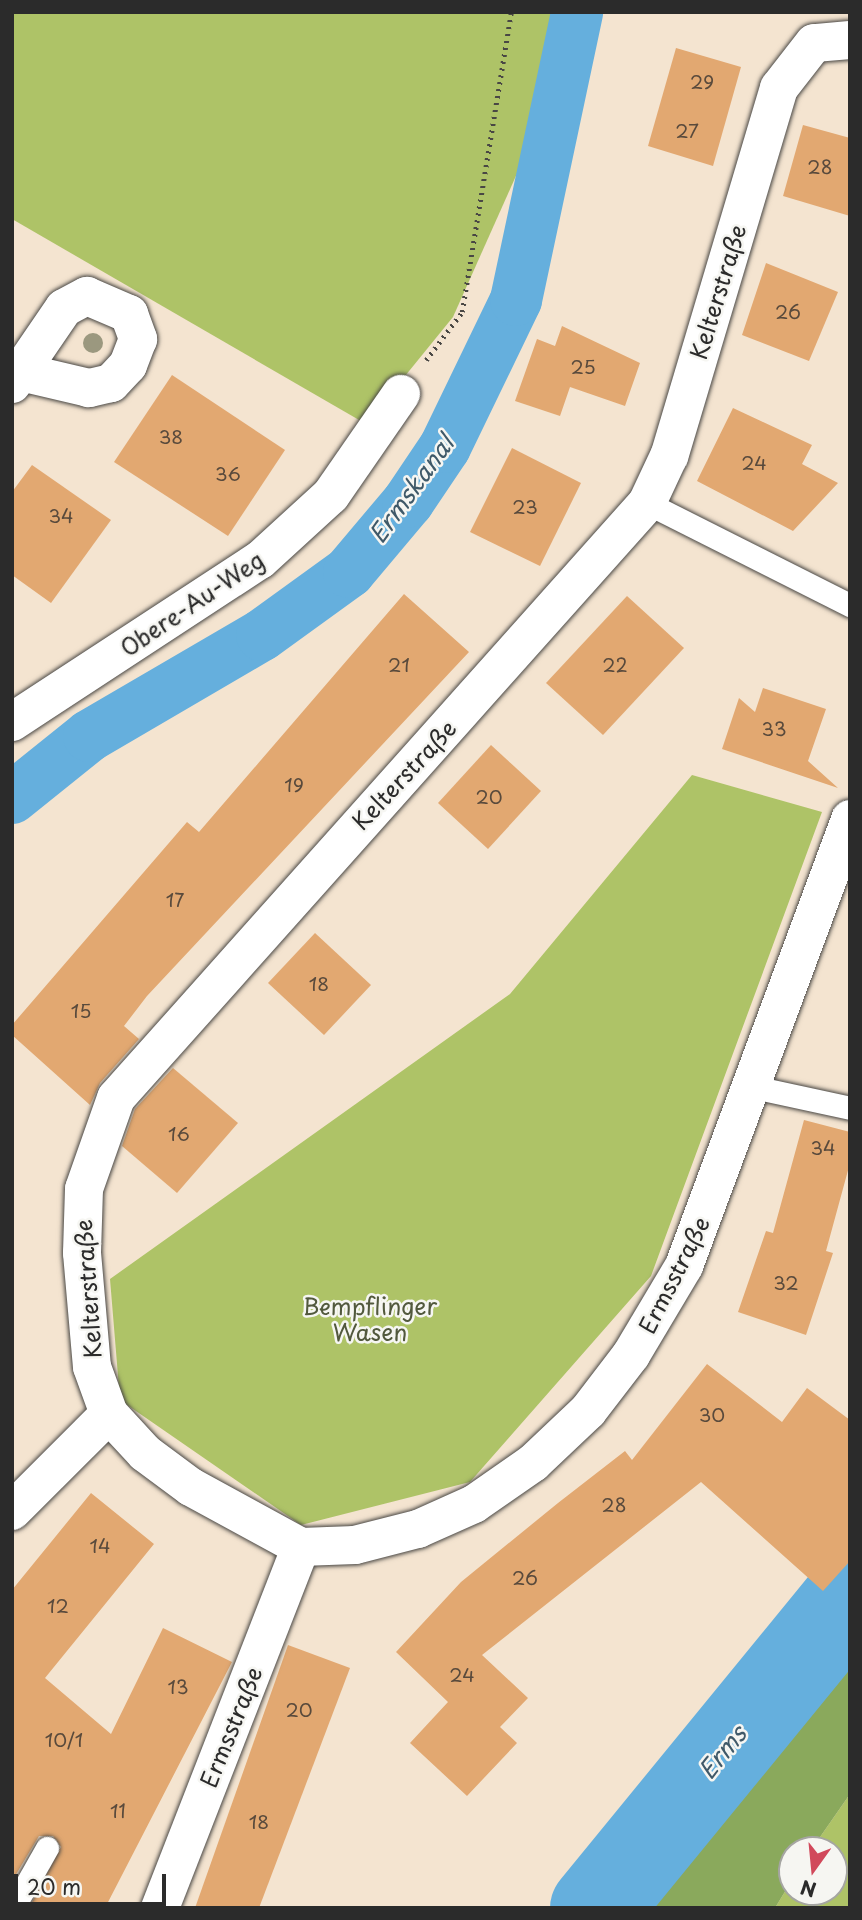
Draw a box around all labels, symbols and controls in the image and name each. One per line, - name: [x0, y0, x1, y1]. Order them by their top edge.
- house number: 29: [690, 71, 714, 93]
- house number: 27: [675, 120, 699, 142]
- house number: 28: [807, 156, 833, 178]
- street label: Kelterstraße: [684, 221, 752, 363]
- house number: 26: [775, 301, 801, 323]
- house number: 25: [570, 356, 596, 378]
- house number: 38: [159, 426, 183, 448]
- water label: Ermskanal: [363, 430, 459, 548]
- house number: 24: [741, 452, 767, 474]
- house number: 36: [215, 463, 241, 485]
- house number: 23: [512, 496, 538, 518]
- house number: 34: [48, 505, 74, 527]
- street label: Obere-Au-Weg: [115, 546, 269, 662]
- house number: 21: [388, 654, 410, 676]
- house number: 22: [602, 654, 628, 676]
- street label: Kelterstraße: [346, 715, 462, 835]
- house number: 33: [762, 718, 786, 740]
- house number: 19: [284, 774, 304, 796]
- house number: 20: [475, 786, 503, 808]
- house number: 17: [166, 889, 184, 911]
- house number: 18: [309, 973, 329, 995]
- house number: 15: [71, 1000, 91, 1022]
- house number: 16: [168, 1123, 190, 1145]
- house number: 34: [810, 1137, 836, 1159]
- street label: Ermsstraße: [633, 1212, 715, 1338]
- street label: Kelterstraße: [69, 1218, 107, 1360]
- house number: 32: [773, 1272, 799, 1294]
- park label: Bempflinger Wasen: [303, 1292, 437, 1346]
- house number: 30: [699, 1404, 725, 1426]
- house number: 28: [601, 1494, 627, 1516]
- house number: 14: [89, 1535, 111, 1557]
- house number: 26: [512, 1567, 538, 1589]
- house number: 12: [47, 1595, 69, 1617]
- street label: Ermsstraße: [194, 1663, 268, 1791]
- house number: 24: [449, 1664, 475, 1686]
- house number: 13: [167, 1676, 189, 1698]
- house number: 20: [285, 1699, 313, 1721]
- water label: Erms: [692, 1720, 752, 1784]
- house number: 10/1: [45, 1729, 83, 1751]
- house number: 11: [110, 1800, 126, 1822]
- house number: 18: [249, 1811, 269, 1833]
- north arrow: [778, 1836, 848, 1906]
- scale bar: [18, 1860, 170, 1904]
- text: 20 m: [27, 1870, 81, 1902]
- text: N: [797, 1874, 819, 1905]

